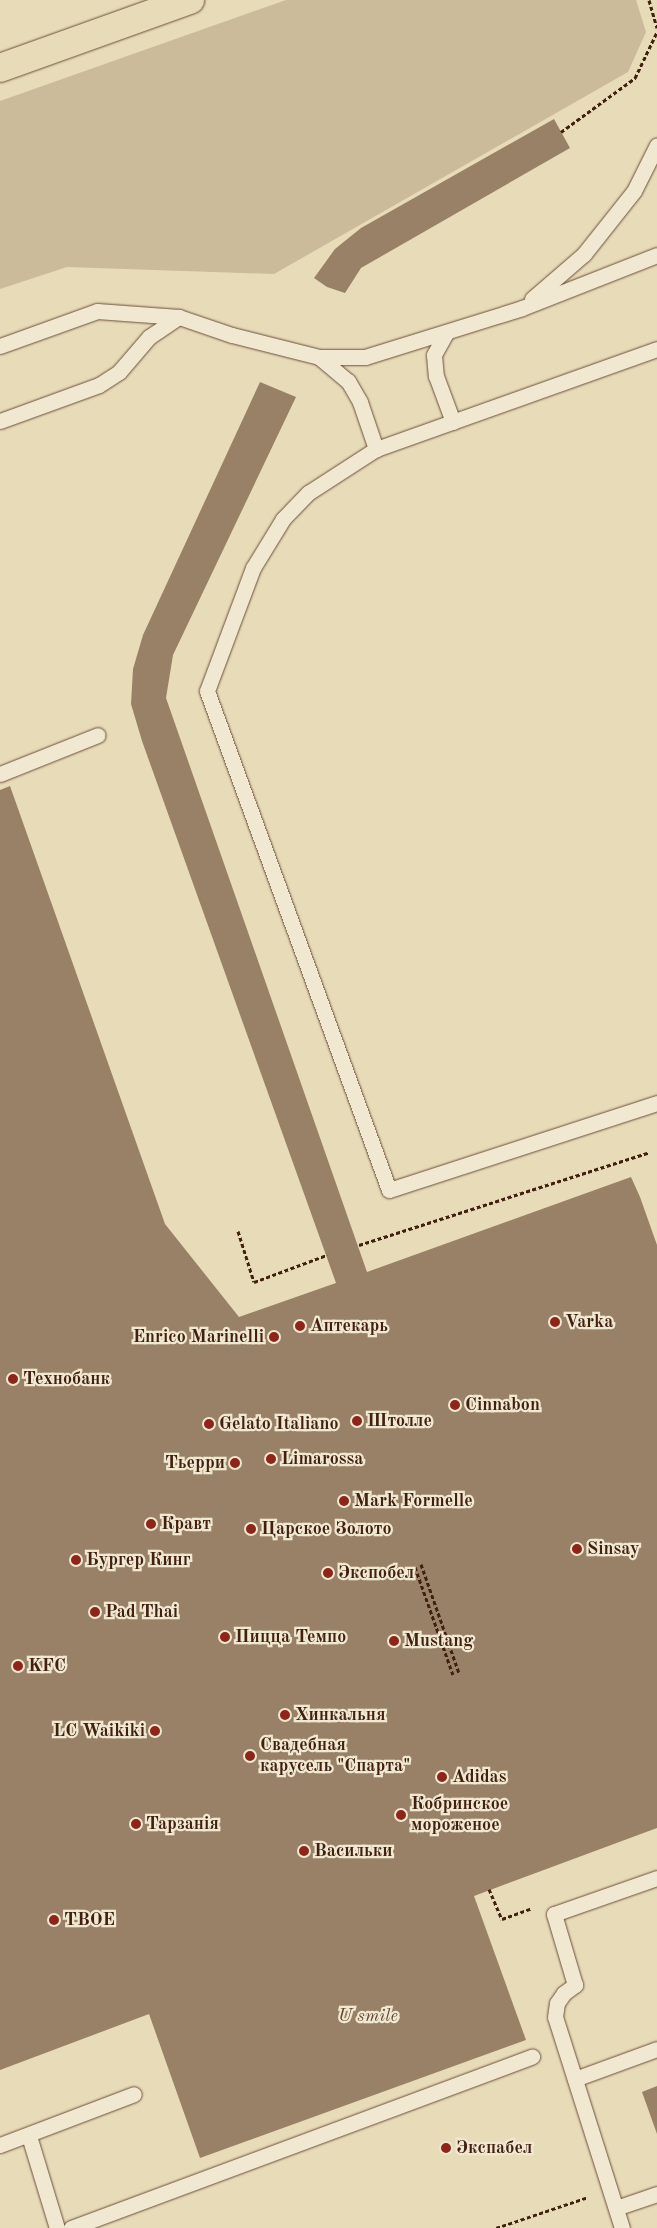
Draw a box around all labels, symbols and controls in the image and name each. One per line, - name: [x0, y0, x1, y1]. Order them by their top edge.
- place label: Varka: [565, 1311, 613, 1333]
- place label: Аптекарь: [310, 1315, 388, 1337]
- marker: Varka: [549, 1316, 561, 1328]
- marker: Аптекарь: [294, 1320, 306, 1332]
- place label: Enrico Marinelli: [133, 1326, 264, 1348]
- marker: Enrico Marinelli: [268, 1331, 280, 1343]
- place label: Технобанк: [23, 1368, 110, 1390]
- marker: Технобанк: [7, 1373, 19, 1385]
- place label: Cinnabon: [465, 1394, 540, 1416]
- marker: Cinnabon: [449, 1399, 461, 1411]
- place label: Штолле: [367, 1410, 432, 1432]
- place label: Gelato Italiano: [219, 1413, 339, 1435]
- marker: Штолле: [351, 1415, 363, 1427]
- marker: Gelato Italiano: [203, 1418, 215, 1430]
- place label: Limarossa: [281, 1448, 363, 1470]
- place label: Тьерри: [165, 1452, 225, 1474]
- marker: Limarossa: [265, 1453, 277, 1465]
- marker: Тьерри: [229, 1457, 241, 1469]
- place label: Mark Formelle: [354, 1490, 473, 1512]
- marker: Mark Formelle: [338, 1495, 350, 1507]
- place label: Кравт: [161, 1513, 211, 1535]
- marker: Кравт: [145, 1518, 157, 1530]
- place label: Царское Золото: [261, 1518, 392, 1540]
- marker: Царское Золото: [245, 1523, 257, 1535]
- place label: Sinsay: [587, 1538, 639, 1560]
- marker: Sinsay: [571, 1543, 583, 1555]
- place label: Бургер Кинг: [86, 1549, 191, 1571]
- marker: Бургер Кинг: [70, 1554, 82, 1566]
- place label: Экспобел: [338, 1562, 414, 1584]
- marker: Экспобел: [322, 1567, 334, 1579]
- place label: Pad Thai: [105, 1601, 178, 1623]
- marker: Pad Thai: [89, 1606, 101, 1618]
- place label: Пицца Темпо: [235, 1626, 346, 1648]
- place label: Mustang: [404, 1630, 473, 1652]
- marker: Пицца Темпо: [219, 1631, 231, 1643]
- marker: Mustang: [388, 1635, 400, 1647]
- place label: KFC: [28, 1655, 66, 1677]
- marker: KFC: [12, 1660, 24, 1672]
- place label: Хинкальня: [295, 1704, 386, 1726]
- marker: Хинкальня: [279, 1709, 291, 1721]
- place label: LC Waikiki: [53, 1720, 145, 1742]
- marker: LC Waikiki: [149, 1725, 161, 1737]
- place label: Свадебная карусель "Спарта": [260, 1735, 410, 1778]
- marker: Свадебная карусель "Спарта": [244, 1750, 256, 1762]
- place label: Adidas: [452, 1766, 507, 1788]
- marker: Adidas: [436, 1771, 448, 1783]
- place label: Кобринское мороженое: [411, 1794, 508, 1836]
- marker: Кобринское мороженое: [395, 1809, 407, 1821]
- place label: Тарзанія: [146, 1813, 219, 1835]
- marker: Тарзанія: [130, 1818, 142, 1830]
- place label: Васильки: [314, 1840, 393, 1862]
- marker: Васильки: [298, 1845, 310, 1857]
- place label: ТВОЕ: [64, 1909, 115, 1931]
- marker: ТВОЕ: [48, 1914, 60, 1926]
- park label: U smile: [338, 2005, 398, 2027]
- place label: Экспабел: [456, 2137, 532, 2159]
- marker: Экспабел: [440, 2142, 452, 2154]

